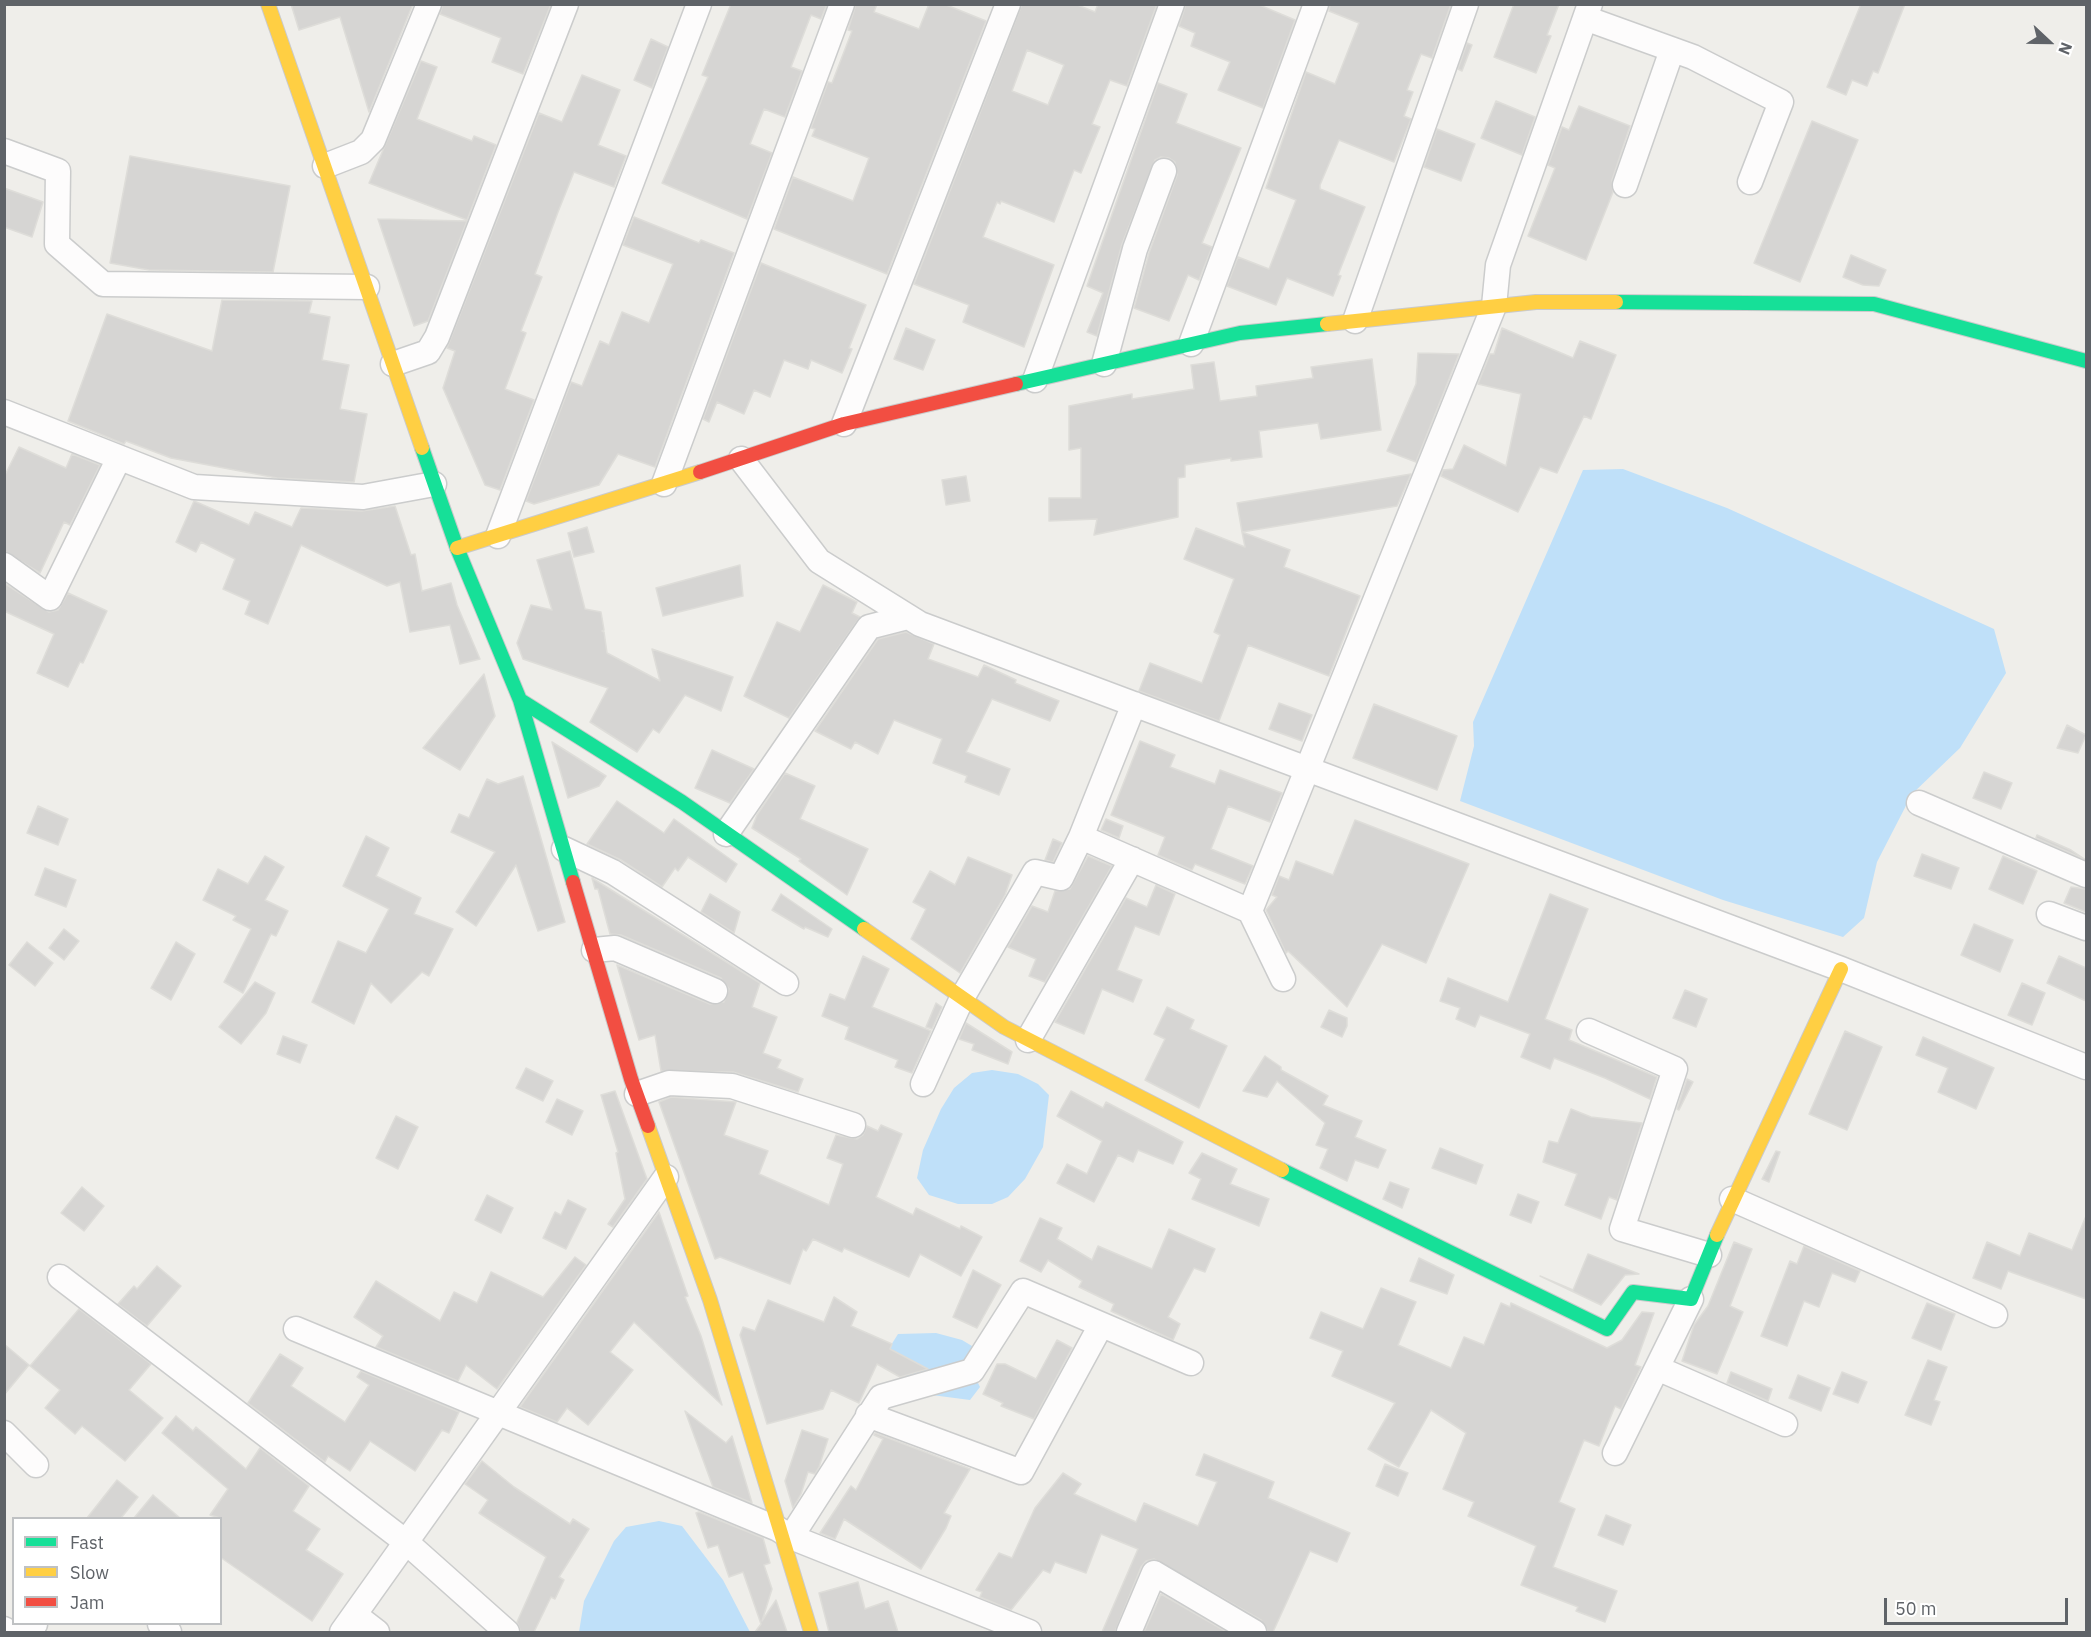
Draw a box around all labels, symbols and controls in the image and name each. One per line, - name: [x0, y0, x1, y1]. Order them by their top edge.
- north arrow: [2019, 12, 2079, 72]
- text: N: [2054, 40, 2077, 58]
- legend: [12, 1517, 222, 1625]
- text: Fast: [70, 1531, 104, 1554]
- text: Slow: [70, 1561, 109, 1584]
- scale bar: [1887, 1586, 2072, 1624]
- text: Jam: [70, 1591, 105, 1614]
- text: 50 m: [1895, 1597, 1937, 1620]

